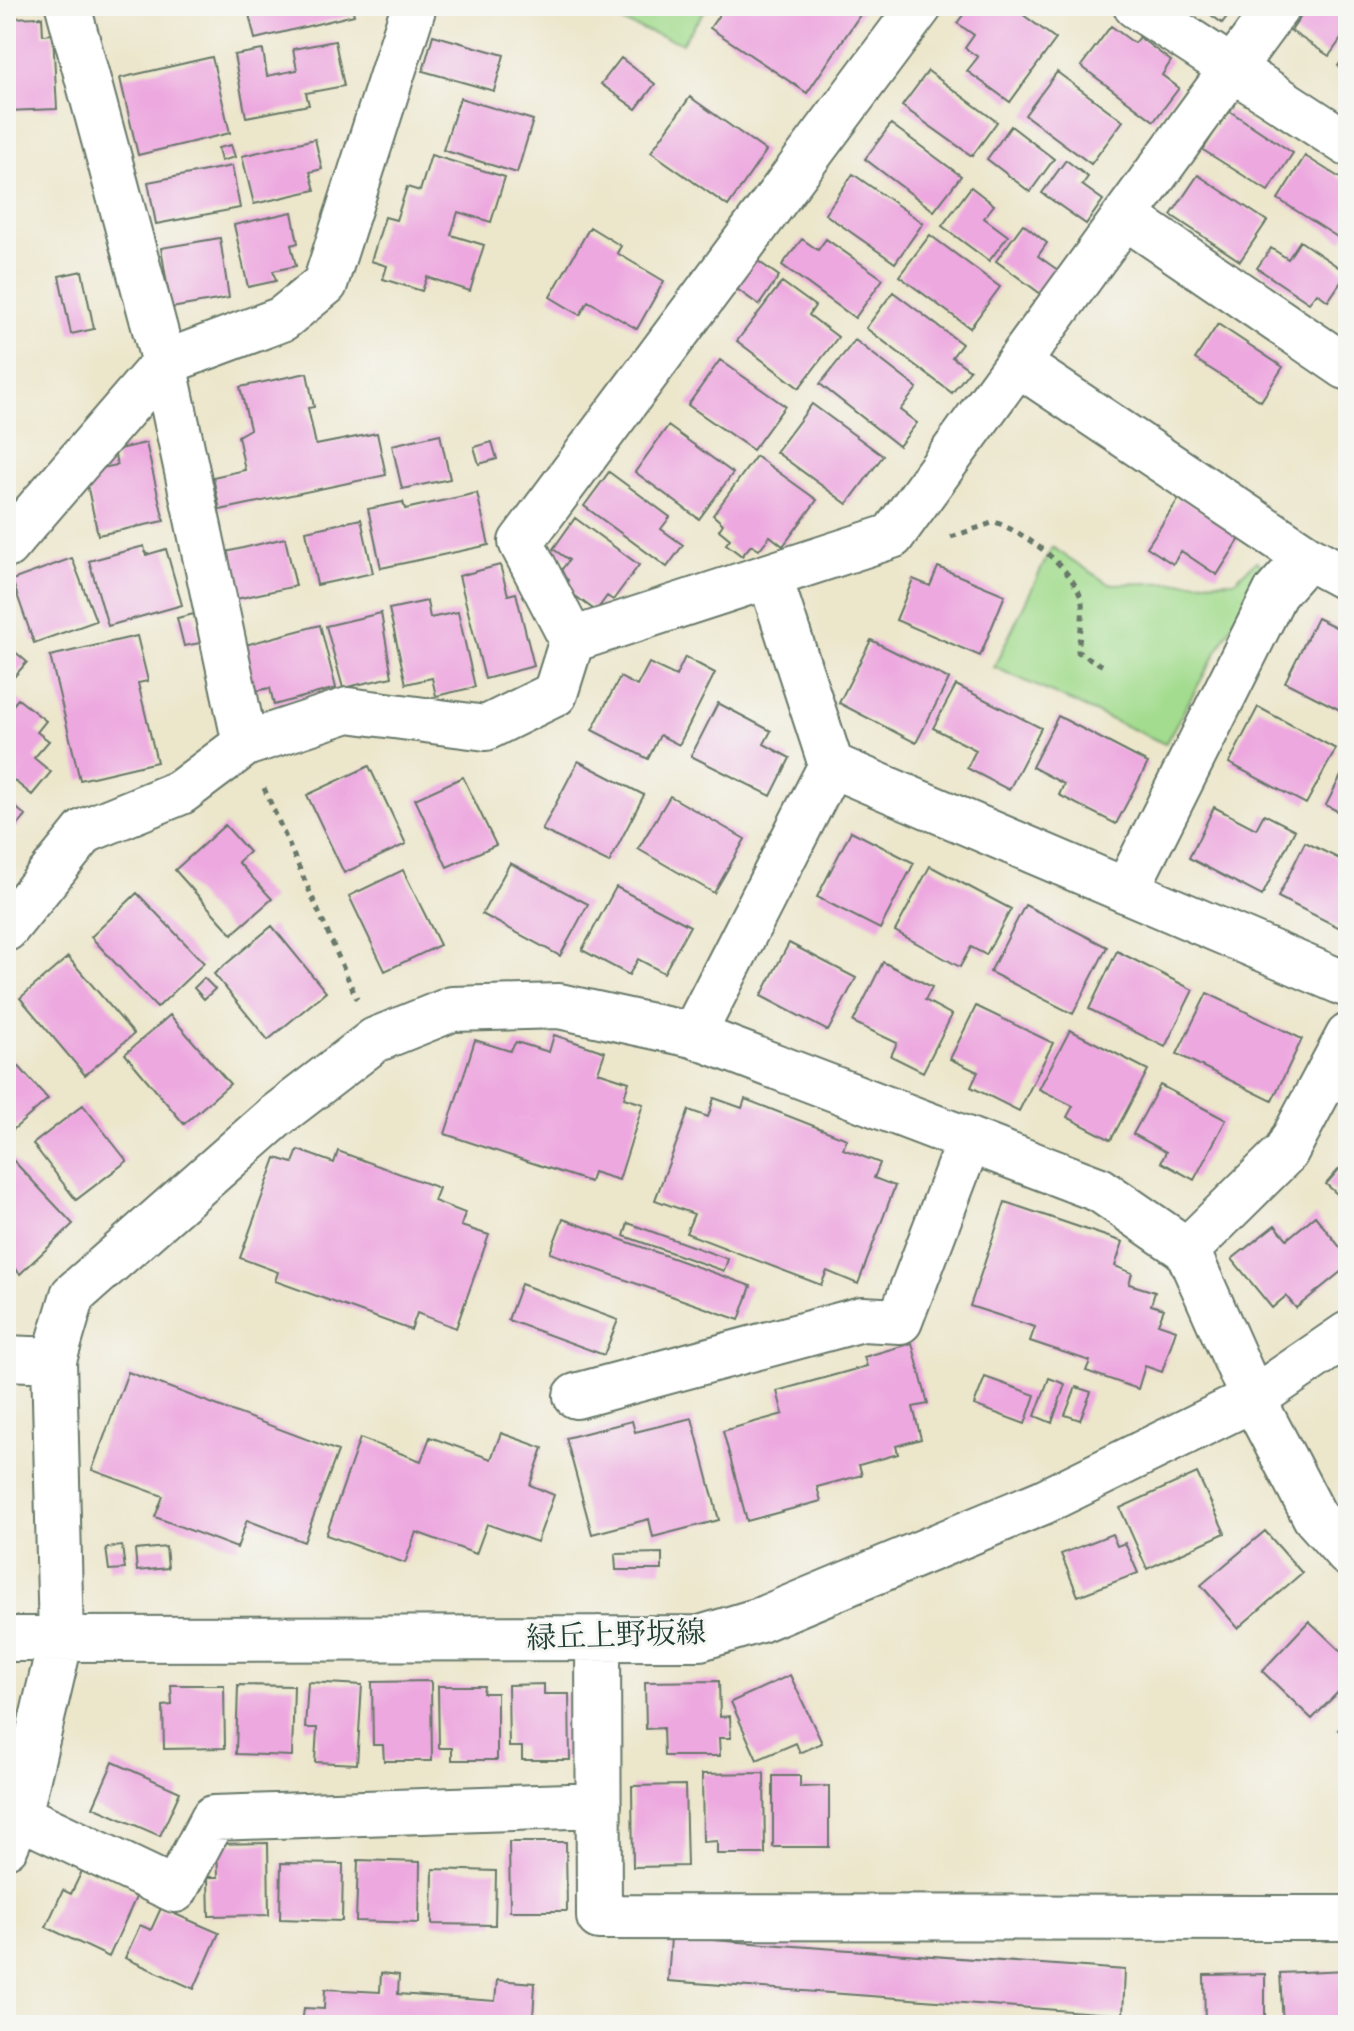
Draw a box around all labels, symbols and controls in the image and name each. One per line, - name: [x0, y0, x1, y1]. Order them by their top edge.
- street label: 緑丘上野坂線: [525, 1616, 707, 1655]

